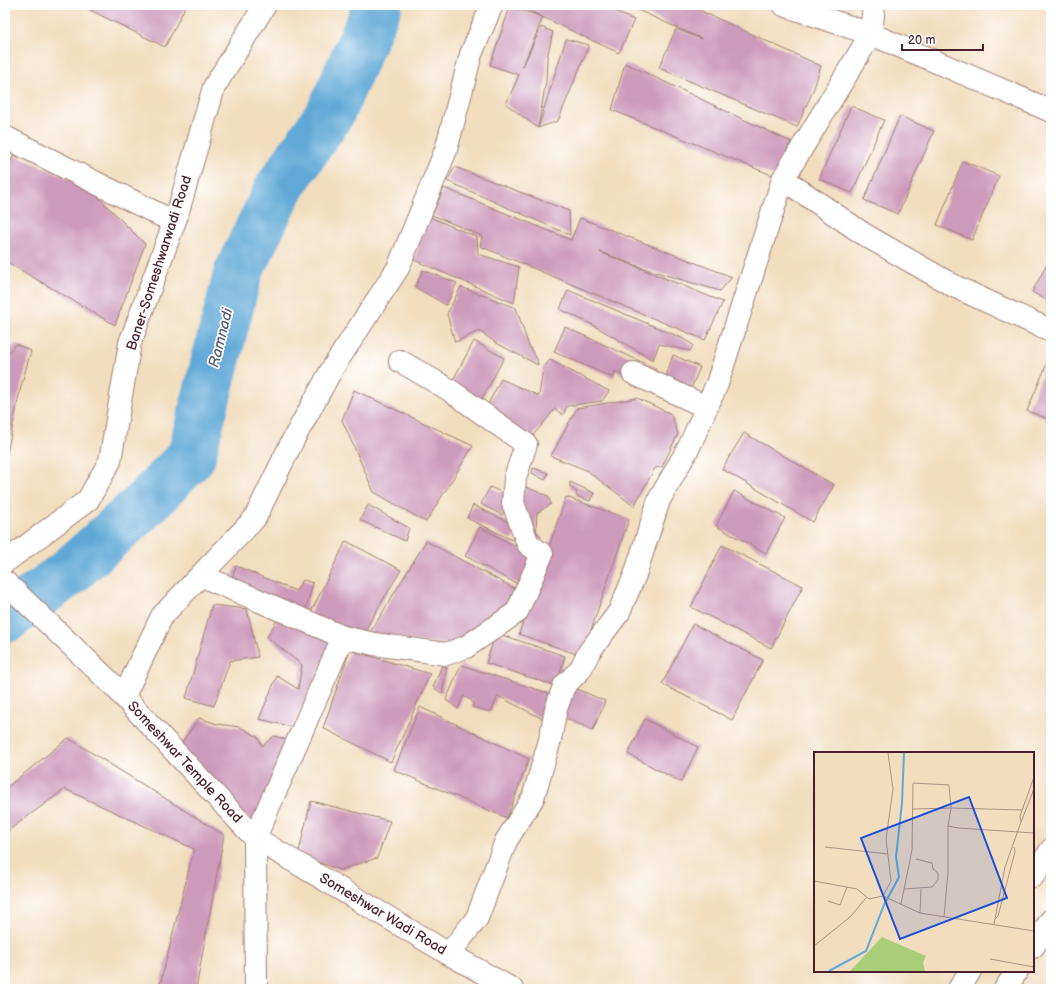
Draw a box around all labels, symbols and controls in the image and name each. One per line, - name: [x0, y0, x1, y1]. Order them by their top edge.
- scale bar: [902, 26, 983, 52]
- text: 20 m: [908, 33, 935, 48]
- street label: Baner-Someshwarwadi Road: [123, 173, 195, 353]
- water label: Ramnadi: [204, 306, 238, 370]
- street label: Someshwar Temple Road: [124, 698, 246, 826]
- inset map: [814, 752, 1034, 972]
- street label: Someshwar Wadi Road: [316, 869, 450, 959]

